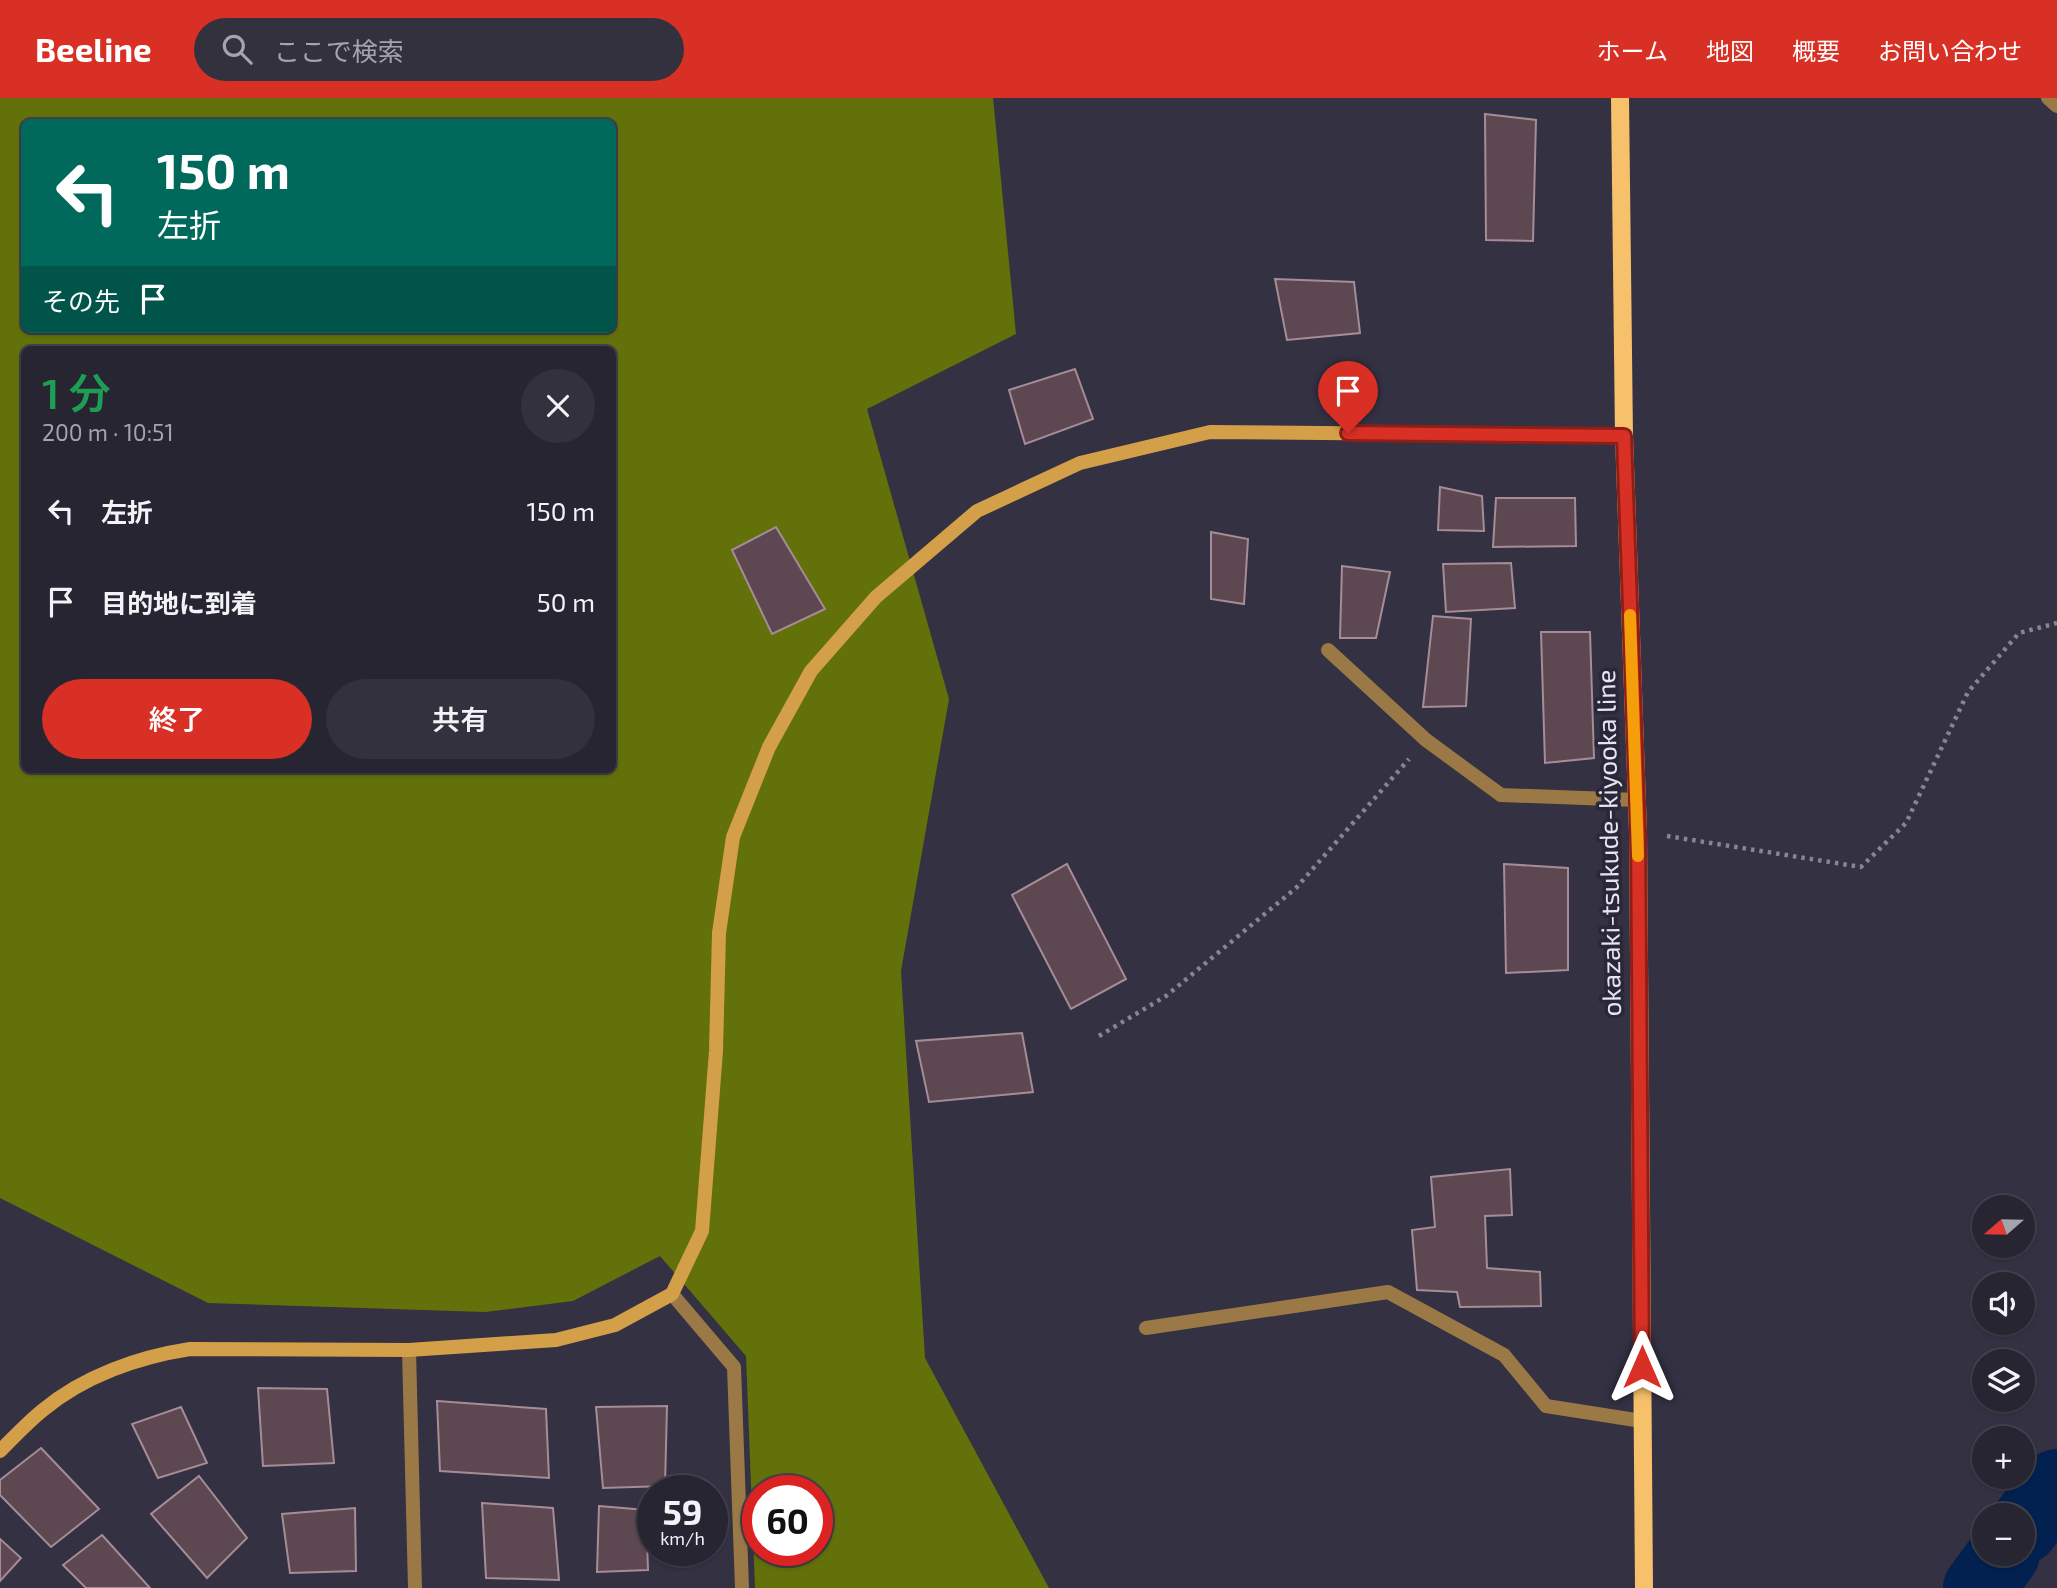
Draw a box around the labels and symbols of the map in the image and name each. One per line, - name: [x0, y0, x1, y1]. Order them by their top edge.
- pin: [1318, 361, 1378, 433]
- street label: okazaki-tsukude-kiyooka line: [1589, 669, 1626, 1017]
- north arrow: [1972, 1195, 2035, 1258]
- position arrow: [1605, 1330, 1679, 1404]
- speed limit sign: 60: [742, 1475, 833, 1566]

